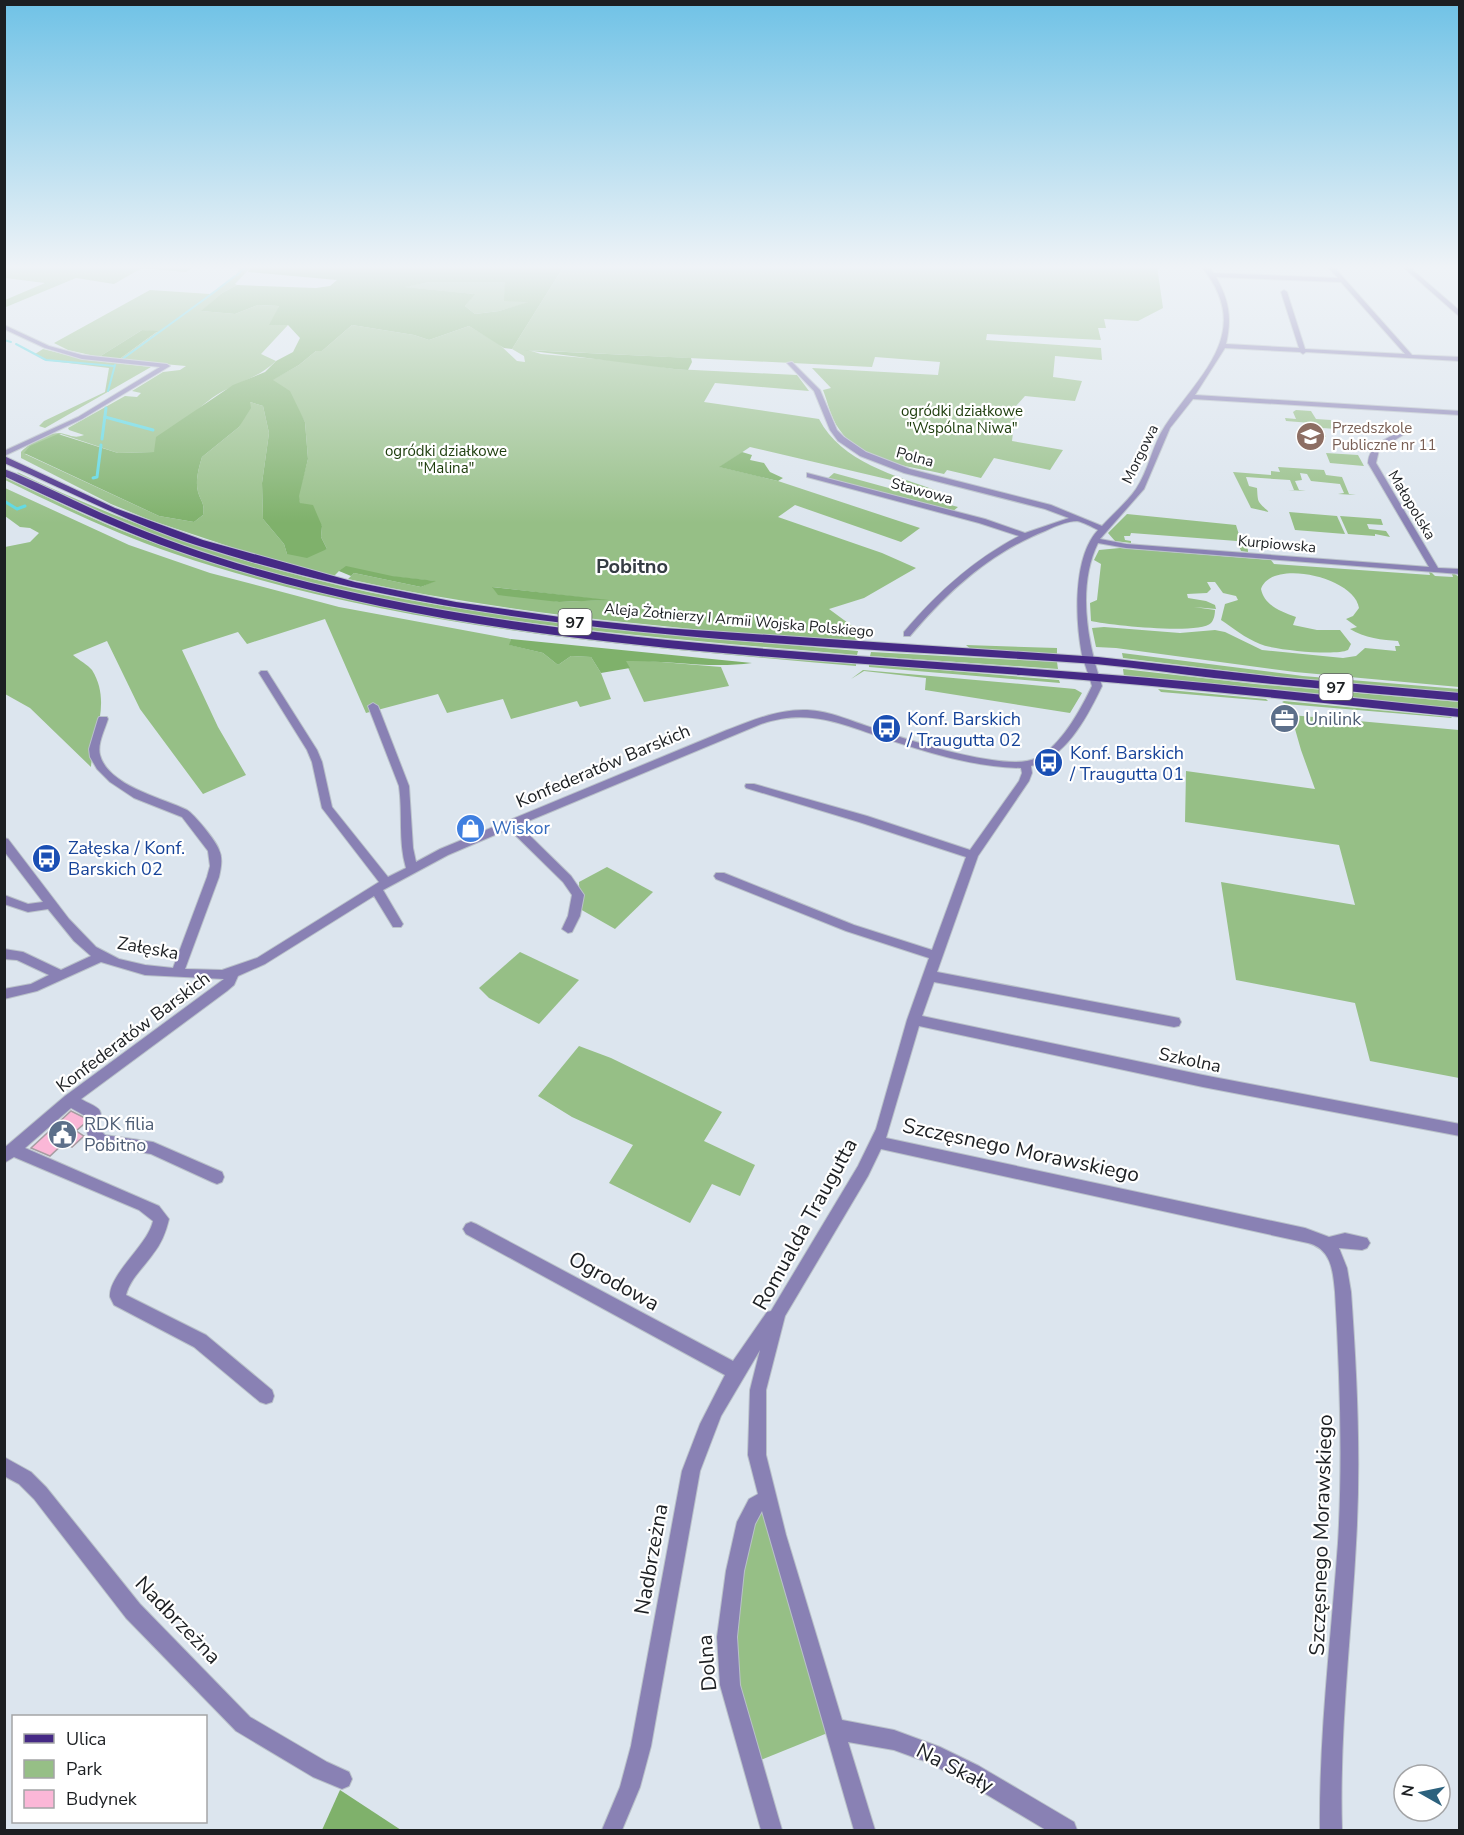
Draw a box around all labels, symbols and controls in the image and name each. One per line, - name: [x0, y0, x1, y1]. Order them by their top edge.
- park label: ogródki działkowe "Wspólna Niwa": [901, 401, 1023, 438]
- place label: Przedszkole Publiczne nr 11: [1332, 418, 1436, 455]
- street label: Morgowa: [1117, 421, 1163, 487]
- school or university icon: Przedszkole Publiczne nr 11: [1295, 421, 1327, 453]
- park label: ogródki działkowe "Malina": [385, 441, 507, 478]
- street label: Polna: [894, 442, 936, 472]
- street label: Małopolska: [1383, 467, 1441, 543]
- street label: Stawowa: [889, 473, 955, 509]
- street label: Kurpiowska: [1237, 531, 1317, 557]
- district label: Pobitno: [596, 553, 668, 580]
- street label: Aleja Żołnierzy I Armii Wojska Polskiego: [603, 598, 875, 642]
- road number: 97: [558, 609, 592, 635]
- road number: 97: [1320, 674, 1352, 700]
- office icon: Unilink: [1268, 703, 1300, 735]
- place label: Konf. Barskich / Traugutta 02: [906, 707, 1021, 752]
- place label: Unilink: [1305, 707, 1362, 731]
- bus stop icon: Konf. Barskich / Traugutta 02: [870, 713, 902, 745]
- street label: Konfederatów Barskich: [512, 718, 694, 814]
- place label: Konf. Barskich / Traugutta 01: [1069, 741, 1184, 786]
- bus stop icon: Konf. Barskich / Traugutta 01: [1033, 747, 1065, 779]
- shop icon: Wiskor: [455, 812, 487, 844]
- place label: Wiskor: [492, 816, 550, 840]
- place label: Załęska / Konf. Barskich 02: [68, 836, 185, 881]
- bus stop icon: Załęska / Konf. Barskich 02: [31, 842, 63, 874]
- street label: Załęska: [115, 931, 181, 965]
- street label: Konfederatów Barskich: [51, 966, 215, 1098]
- street label: Szkolna: [1157, 1042, 1223, 1078]
- street label: Szczęsnego Morawskiego: [900, 1111, 1142, 1189]
- place label: RDK filia Pobitno: [84, 1112, 154, 1157]
- public building icon: RDK filia Pobitno: [47, 1118, 79, 1150]
- street label: Romualda Traugutta: [746, 1133, 864, 1315]
- street label: Ogrodowa: [564, 1245, 664, 1317]
- street label: Szczęsnego Morawskiego: [1303, 1414, 1339, 1656]
- street label: Nadbrzeżna: [627, 1501, 675, 1617]
- street label: Nadbrzeżna: [129, 1570, 227, 1670]
- street label: Dolna: [691, 1634, 723, 1692]
- legend: [12, 1715, 207, 1823]
- text: Ulica: [66, 1727, 106, 1751]
- street label: Na Skały: [912, 1737, 999, 1799]
- text: Park: [66, 1757, 103, 1781]
- north arrow: [1392, 1763, 1452, 1823]
- text: N: [1396, 1783, 1420, 1798]
- text: Budynek: [66, 1787, 138, 1811]

